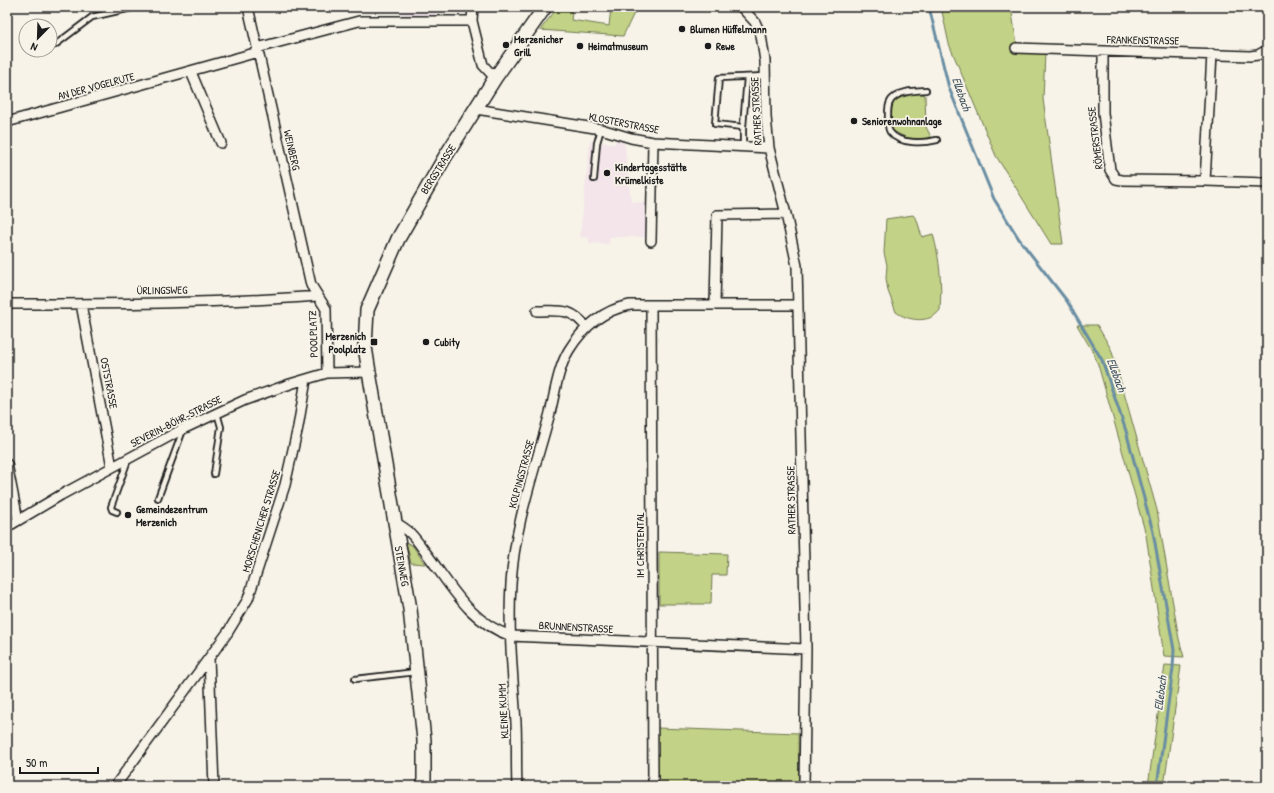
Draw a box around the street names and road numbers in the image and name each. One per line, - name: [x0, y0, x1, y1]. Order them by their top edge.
- street label: FRANKENSTRASSE: [1106, 32, 1179, 48]
- street label: AN DER VOGELRUTE: [56, 69, 136, 103]
- street label: RATHER STRASSE: [747, 76, 765, 146]
- street label: RÖMERSTRASSE: [1084, 106, 1106, 170]
- street label: KLOSTERSTRASSE: [588, 109, 661, 137]
- street label: WEINBERG: [281, 129, 304, 172]
- street label: BERGSTRASSE: [417, 141, 459, 197]
- street label: ÜRLINGSWEG: [136, 283, 188, 297]
- street label: POOLPLATZ: [305, 310, 321, 358]
- street label: OSTSTRASSE: [97, 356, 121, 410]
- street label: SEVERIN-BÖHR-STRASSE: [128, 392, 224, 450]
- street label: KOLPINGSTRASSE: [505, 438, 537, 510]
- street label: RATHER STRASSE: [783, 465, 799, 534]
- street label: MORSCHENICHER STRASSE: [239, 468, 283, 574]
- street label: IM CHRISTENTAL: [633, 512, 647, 578]
- street label: STEINWEG: [392, 545, 413, 588]
- street label: BRUNNENSTRASSE: [538, 618, 614, 636]
- street label: KLEINE KUMM: [495, 683, 511, 739]

